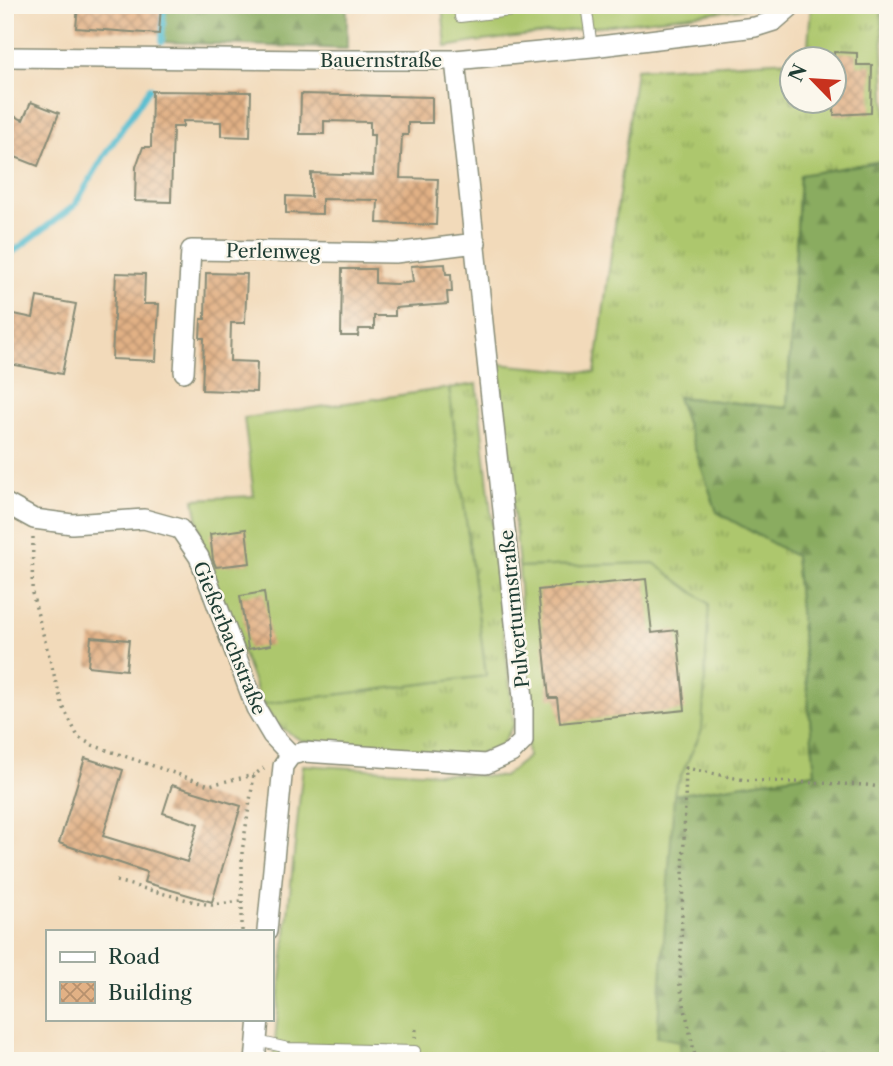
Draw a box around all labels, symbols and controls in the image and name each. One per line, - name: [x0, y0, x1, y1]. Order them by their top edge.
- north arrow: [778, 46, 848, 116]
- street label: Bauernstraße: [320, 49, 442, 72]
- text: N: [784, 61, 812, 85]
- street label: Perlenweg: [226, 239, 321, 264]
- street label: Pulverturmstraße: [495, 529, 534, 689]
- street label: Gießerbachstraße: [188, 558, 271, 718]
- legend: [46, 930, 273, 1020]
- text: Road: [108, 944, 160, 969]
- text: Building: [108, 980, 193, 1005]

